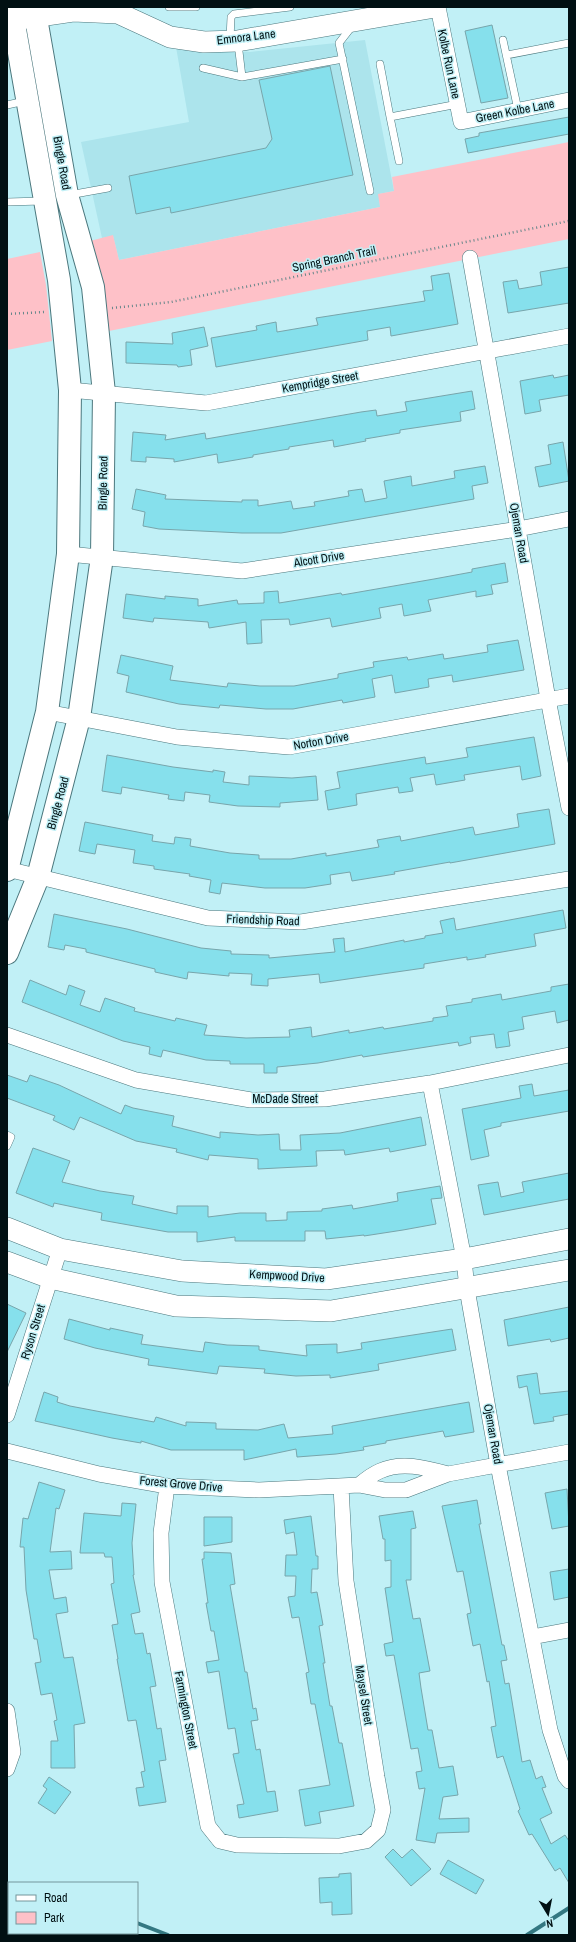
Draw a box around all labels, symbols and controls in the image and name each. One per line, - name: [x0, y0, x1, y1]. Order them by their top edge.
- street label: Emnora Lane: [216, 25, 276, 49]
- street label: Kolbe Run Lane: [434, 28, 464, 100]
- street label: Green Kolbe Lane: [474, 96, 556, 126]
- street label: Bingle Road: [49, 135, 75, 191]
- street label: Spring Branch Trail: [291, 242, 377, 276]
- street label: Kempridge Street: [281, 367, 360, 397]
- street label: Bingle Road: [95, 456, 111, 510]
- street label: Ojeman Road: [506, 502, 532, 564]
- street label: Alcott Drive: [292, 547, 345, 571]
- street label: Norton Drive: [292, 728, 350, 754]
- street label: Bingle Road: [43, 775, 73, 831]
- street label: Friendship Road: [226, 911, 300, 929]
- street label: McDade Street: [252, 1091, 318, 1107]
- street label: Kempwood Drive: [249, 1266, 325, 1286]
- street label: Ryson Street: [17, 1302, 49, 1362]
- street label: Ojeman Road: [480, 1403, 506, 1465]
- street label: Forest Grove Drive: [139, 1472, 223, 1496]
- street label: Maysel Street: [351, 1664, 377, 1726]
- street label: Farmington Street: [171, 1670, 201, 1750]
- legend: [8, 1882, 138, 1934]
- text: Road: [44, 1890, 68, 1906]
- north arrow: [528, 1894, 568, 1934]
- text: Park: [44, 1910, 64, 1926]
- text: N: [545, 1916, 554, 1931]

